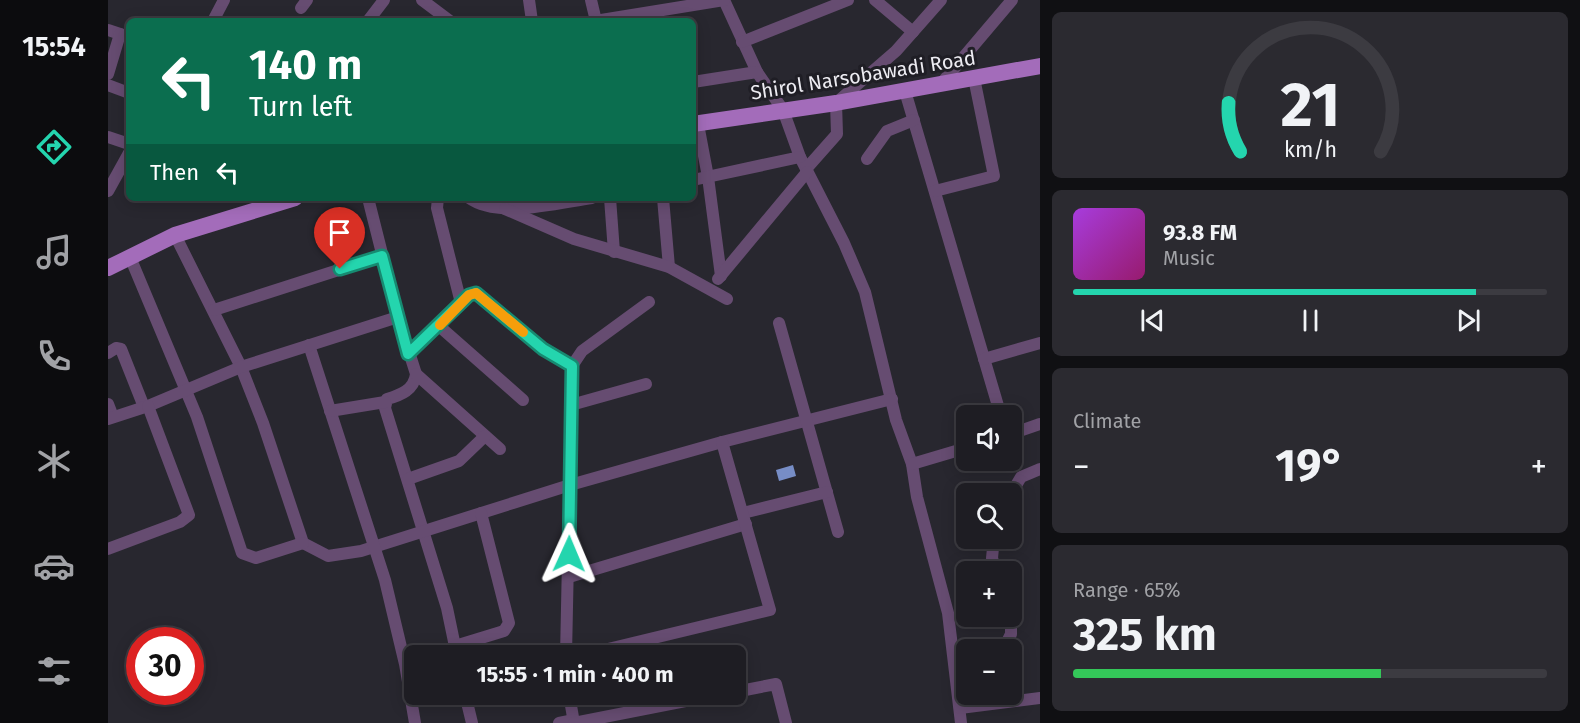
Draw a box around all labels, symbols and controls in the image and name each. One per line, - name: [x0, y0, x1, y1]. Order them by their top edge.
- text: 15:54: [22, 31, 86, 63]
- text: 140 m: [249, 40, 362, 90]
- icon: left: [150, 42, 228, 120]
- street label: Shirol Narsobawadi Road: [749, 45, 977, 105]
- text: 21: [1280, 68, 1340, 143]
- text: Turn left: [249, 91, 352, 123]
- icon: directions: [33, 126, 75, 168]
- text: km/h: [1283, 137, 1337, 163]
- icon: left: [211, 156, 244, 189]
- text: Then: [150, 159, 199, 186]
- pin: [314, 207, 365, 269]
- icon: arrive: [323, 216, 356, 249]
- text: 93.8 FM: [1163, 219, 1237, 246]
- icon: music: [33, 231, 75, 273]
- text: Music: [1163, 246, 1215, 270]
- icon: previous: [1136, 304, 1169, 337]
- icon: pause: [1294, 304, 1327, 337]
- icon: next: [1452, 304, 1485, 337]
- icon: phone: [33, 335, 75, 377]
- map controls: [956, 405, 1022, 705]
- button: sound: [956, 405, 1022, 471]
- text: Climate: [1073, 409, 1141, 433]
- text: 19°: [1275, 439, 1345, 493]
- icon: climate: [33, 440, 75, 482]
- text: −: [1073, 447, 1090, 487]
- text: +: [1531, 447, 1547, 487]
- button: search: [956, 483, 1022, 549]
- position arrow: [537, 522, 601, 586]
- icon: car: [33, 545, 75, 587]
- button: +: [956, 561, 1022, 627]
- text: Range · 65%: [1073, 578, 1181, 602]
- text: 325 km: [1073, 608, 1217, 662]
- speed limit sign: 30: [126, 627, 204, 705]
- button: −: [956, 639, 1022, 705]
- icon: filters: [33, 650, 75, 692]
- text: 15:55 · 1 min · 400 m: [476, 661, 674, 688]

